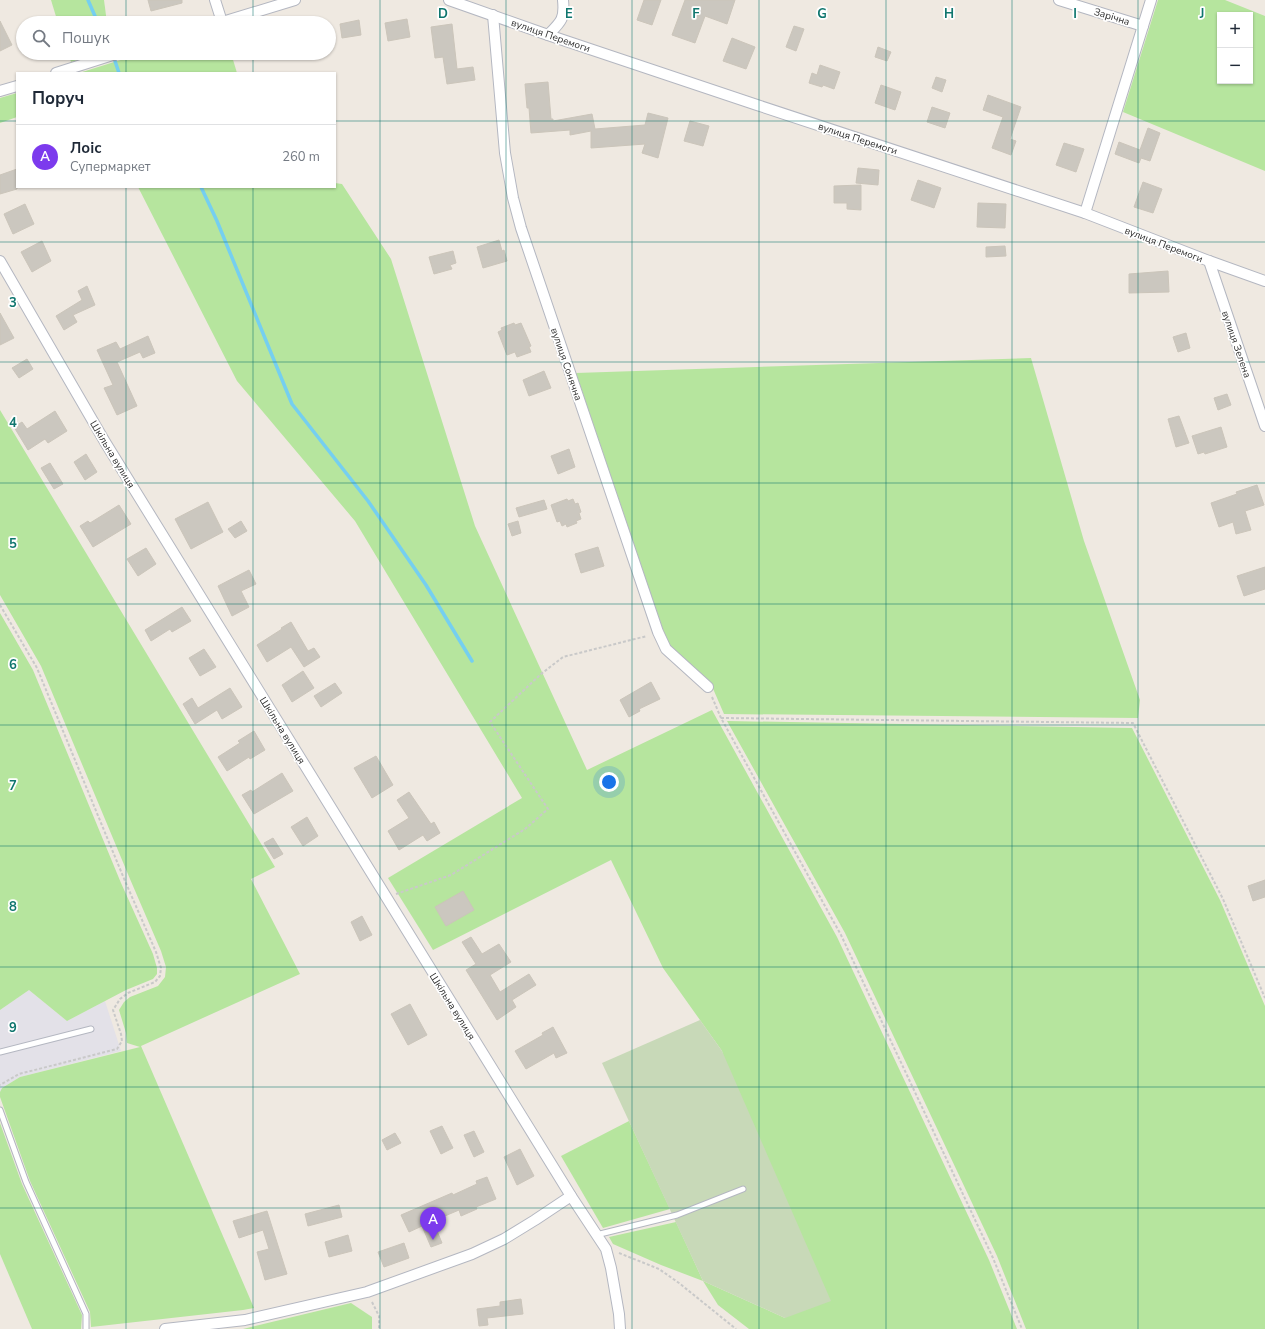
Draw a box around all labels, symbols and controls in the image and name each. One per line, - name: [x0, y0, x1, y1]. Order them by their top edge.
- text: D: [438, 5, 448, 23]
- text: E: [565, 5, 573, 23]
- text: F: [692, 5, 700, 23]
- text: G: [817, 5, 827, 23]
- text: H: [944, 5, 954, 23]
- text: I: [1073, 5, 1077, 23]
- street label: Зарічна: [1092, 5, 1131, 29]
- text: J: [1199, 5, 1204, 23]
- map controls: [1217, 12, 1253, 84]
- button: +: [1217, 12, 1253, 48]
- search box: [16, 16, 336, 60]
- street label: вулиця Перемоги: [509, 16, 592, 56]
- icon: search: [30, 27, 52, 49]
- text: Пошук: [62, 28, 110, 48]
- button: −: [1217, 48, 1253, 84]
- text: Поруч: [32, 87, 84, 110]
- street label: вулиця Перемоги: [816, 120, 899, 158]
- text: Лоіс: [70, 138, 101, 158]
- text: A: [40, 148, 50, 166]
- text: 260 m: [282, 148, 320, 166]
- text: Супермаркет: [70, 158, 151, 176]
- street label: вулиця Перемоги: [1123, 224, 1205, 266]
- text: 3: [9, 294, 17, 312]
- street label: вулиця Зелена: [1218, 309, 1254, 380]
- street label: вулиця Сонячна: [547, 326, 585, 403]
- text: 4: [9, 414, 17, 432]
- street label: Шкільна вулиця: [86, 418, 138, 491]
- text: 5: [9, 535, 17, 553]
- text: 6: [9, 656, 17, 674]
- street label: Шкільна вулиця: [256, 694, 308, 767]
- your location: [599, 772, 619, 792]
- text: 7: [9, 777, 17, 795]
- text: 8: [9, 898, 17, 916]
- street label: Шкільна вулиця: [426, 970, 478, 1043]
- text: 9: [9, 1019, 17, 1037]
- pin: A: [420, 1207, 446, 1240]

